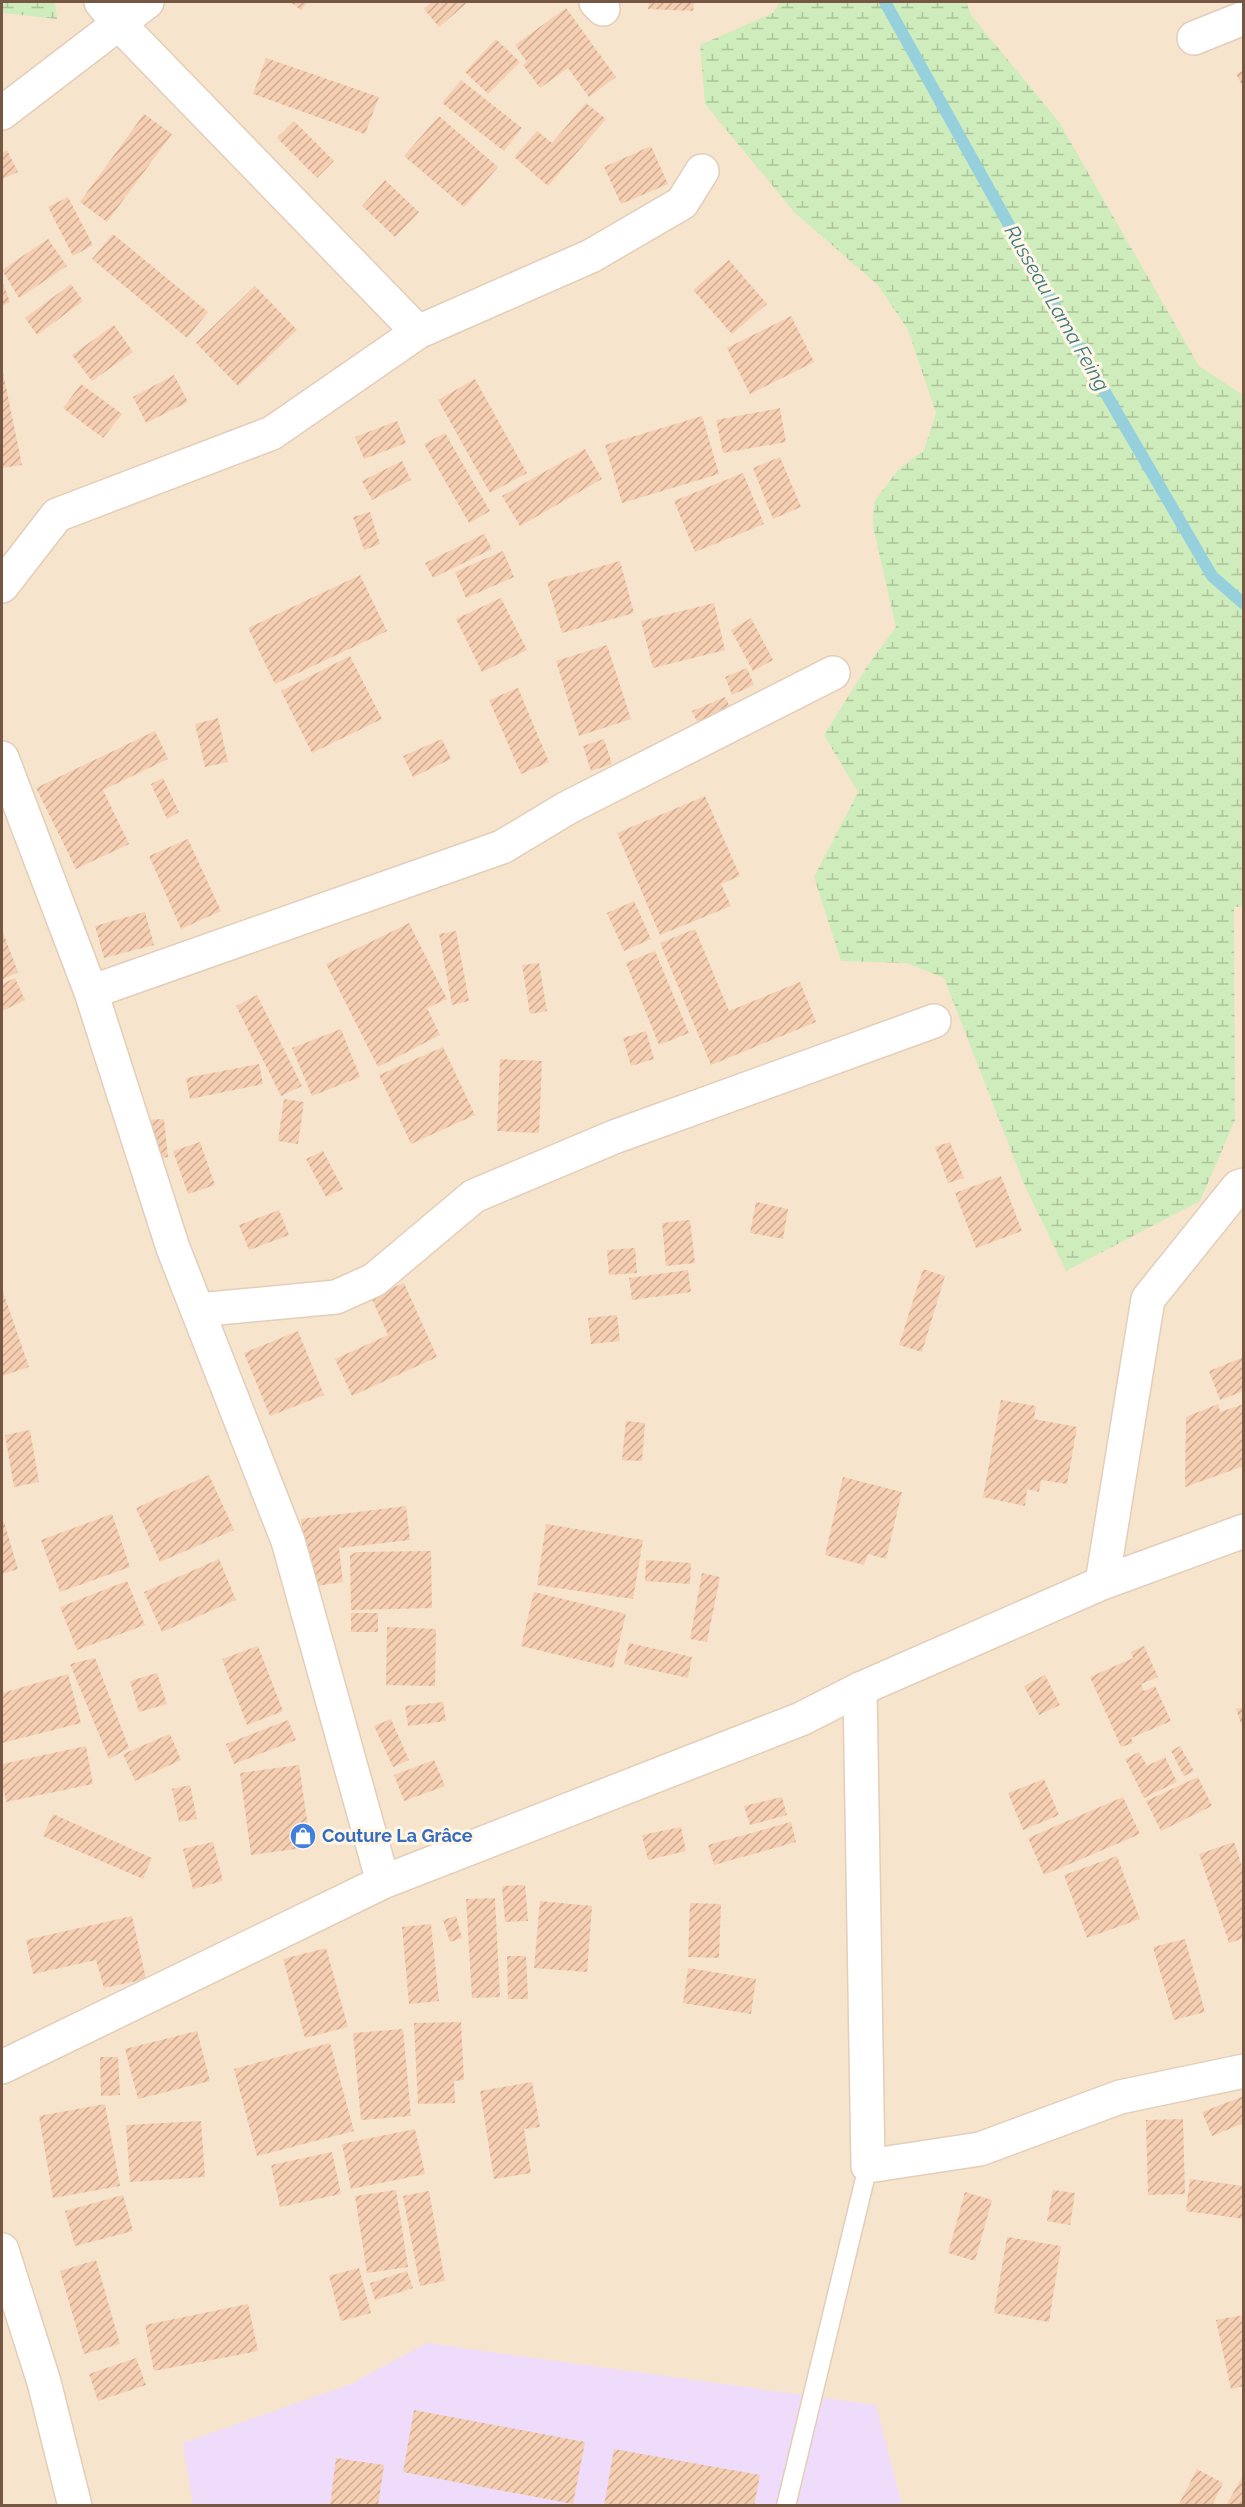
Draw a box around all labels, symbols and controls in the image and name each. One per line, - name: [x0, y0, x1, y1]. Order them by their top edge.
- water label: Russeau Lama Feing: [1000, 221, 1114, 395]
- shop icon: Couture La Grâce: [288, 1821, 318, 1851]
- place label: Couture La Grâce: [322, 1825, 473, 1846]

